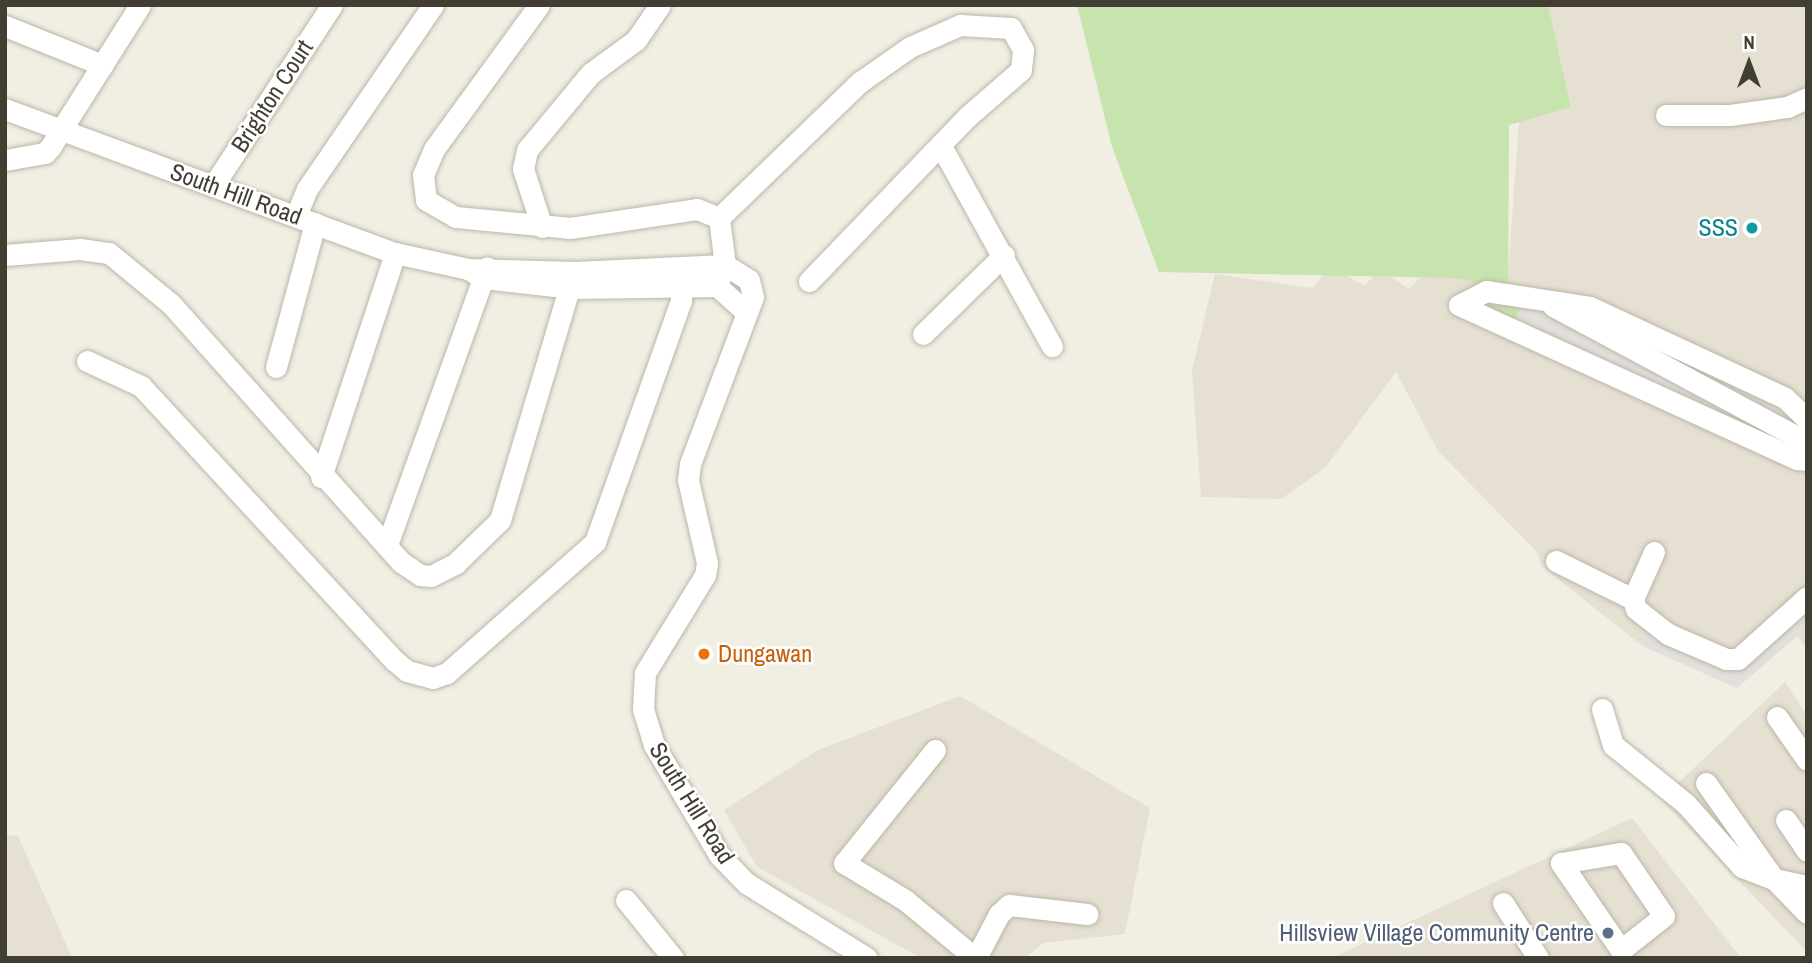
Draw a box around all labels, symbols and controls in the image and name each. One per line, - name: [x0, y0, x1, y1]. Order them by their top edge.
- north arrow: [1714, 28, 1784, 98]
- text: N: [1743, 29, 1755, 55]
- street label: Brighton Court: [225, 34, 319, 158]
- street label: South Hill Road: [166, 157, 306, 231]
- place label: SSS: [1699, 214, 1738, 242]
- marker: SSS: [1744, 220, 1760, 236]
- place label: Dungawan: [718, 640, 812, 668]
- marker: Dungawan: [696, 646, 712, 662]
- street label: South Hill Road: [643, 737, 741, 869]
- place label: Hillsview Village Community Centre: [1279, 919, 1594, 947]
- marker: Hillsview Village Community Centre: [1600, 925, 1616, 941]

